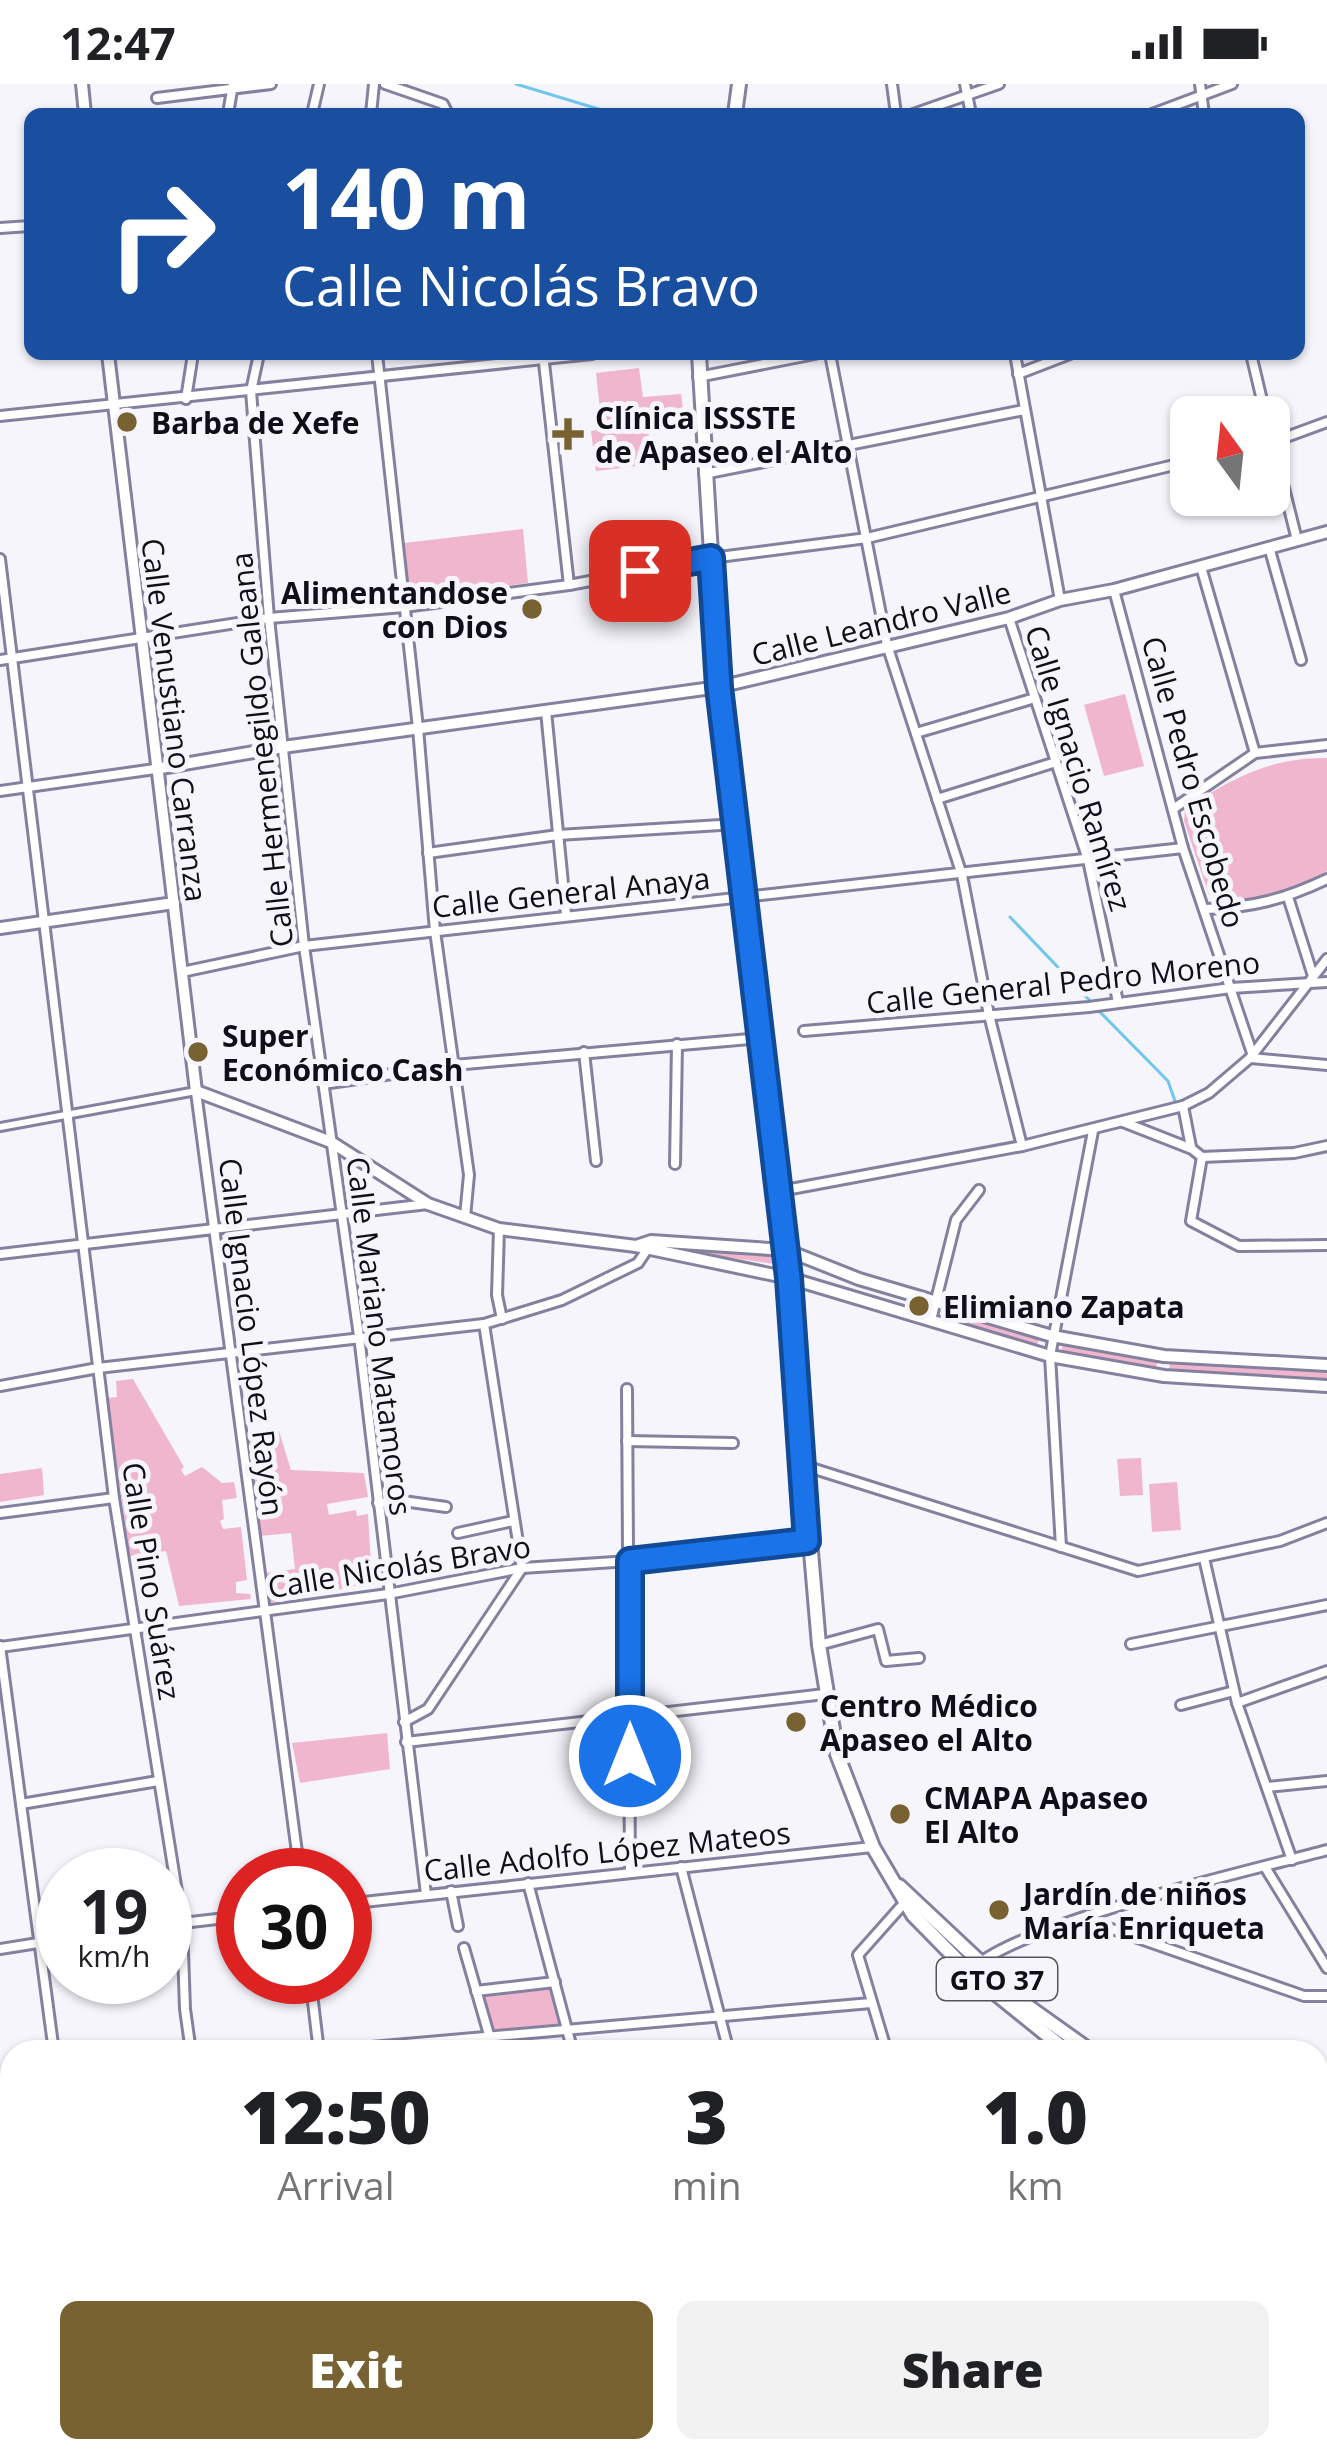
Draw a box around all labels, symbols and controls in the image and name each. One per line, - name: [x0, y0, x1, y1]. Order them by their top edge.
- text: 12:47: [60, 12, 176, 73]
- text: 140 m: [282, 139, 530, 254]
- icon: right: [84, 156, 240, 312]
- text: Calle Nicolás Bravo: [282, 248, 760, 322]
- north arrow: [1170, 396, 1290, 516]
- map controls: [1170, 396, 1290, 516]
- place label: Clínica ISSSTE de Apaseo el Alto: [595, 397, 852, 472]
- place label: Barba de Xefe: [151, 402, 359, 443]
- marker: Barba de Xefe: [114, 409, 140, 435]
- marker: Clínica ISSSTE de Apaseo el Alto: [552, 418, 584, 450]
- pin: [589, 520, 691, 622]
- street label: Calle Venustiano Carranza: [132, 536, 218, 904]
- icon: arrive: [607, 538, 673, 604]
- street label: Calle Hermenegildo Galeana: [220, 551, 302, 949]
- street label: Calle Leandro Valle: [747, 571, 1015, 675]
- place label: Alimentandose con Dios: [281, 572, 508, 647]
- marker: Alimentandose con Dios: [519, 596, 545, 622]
- street label: Calle Ignacio Ramírez: [1016, 620, 1142, 916]
- street label: Calle Pedro Escobedo: [1133, 631, 1255, 933]
- street label: Calle General Anaya: [430, 857, 712, 927]
- street label: Calle General Pedro Moreno: [864, 941, 1262, 1023]
- place label: Super Económico Cash: [222, 1015, 463, 1090]
- marker: Super Económico Cash: [185, 1039, 211, 1065]
- street label: Calle Mariano Matamoros: [338, 1154, 422, 1518]
- street label: Calle Ignacio López Rayón: [210, 1156, 294, 1518]
- place label: Elimiano Zapata: [943, 1286, 1185, 1327]
- marker: Elimiano Zapata: [906, 1293, 932, 1319]
- street label: Calle Pino Suárez: [113, 1459, 191, 1703]
- street label: Calle Nicolás Bravo: [265, 1525, 533, 1607]
- place label: Centro Médico Apaseo el Alto: [820, 1685, 1038, 1760]
- position arrow: [567, 1693, 693, 1819]
- marker: Centro Médico Apaseo el Alto: [783, 1709, 809, 1735]
- place label: CMAPA Apaseo El Alto: [924, 1777, 1148, 1852]
- marker: CMAPA Apaseo El Alto: [887, 1801, 913, 1827]
- street label: Calle Adolfo López Mateos: [422, 1811, 792, 1891]
- speed limit sign: 30: [216, 1848, 372, 2004]
- text: 19: [80, 1870, 148, 1952]
- place label: Jardín de niños María Enriqueta: [1020, 1873, 1265, 1948]
- marker: Jardín de niños María Enriqueta: [986, 1897, 1012, 1923]
- text: km/h: [78, 1935, 150, 1976]
- road number: GTO 37: [937, 1958, 1057, 2000]
- text: 12:50: [241, 2067, 431, 2165]
- text: 3: [686, 2067, 728, 2165]
- text: 1.0: [983, 2067, 1088, 2165]
- text: Arrival: [277, 2158, 395, 2211]
- text: min: [672, 2158, 742, 2211]
- text: km: [1007, 2158, 1064, 2211]
- button: Exit: [60, 2301, 653, 2439]
- button: Share: [677, 2301, 1269, 2439]

